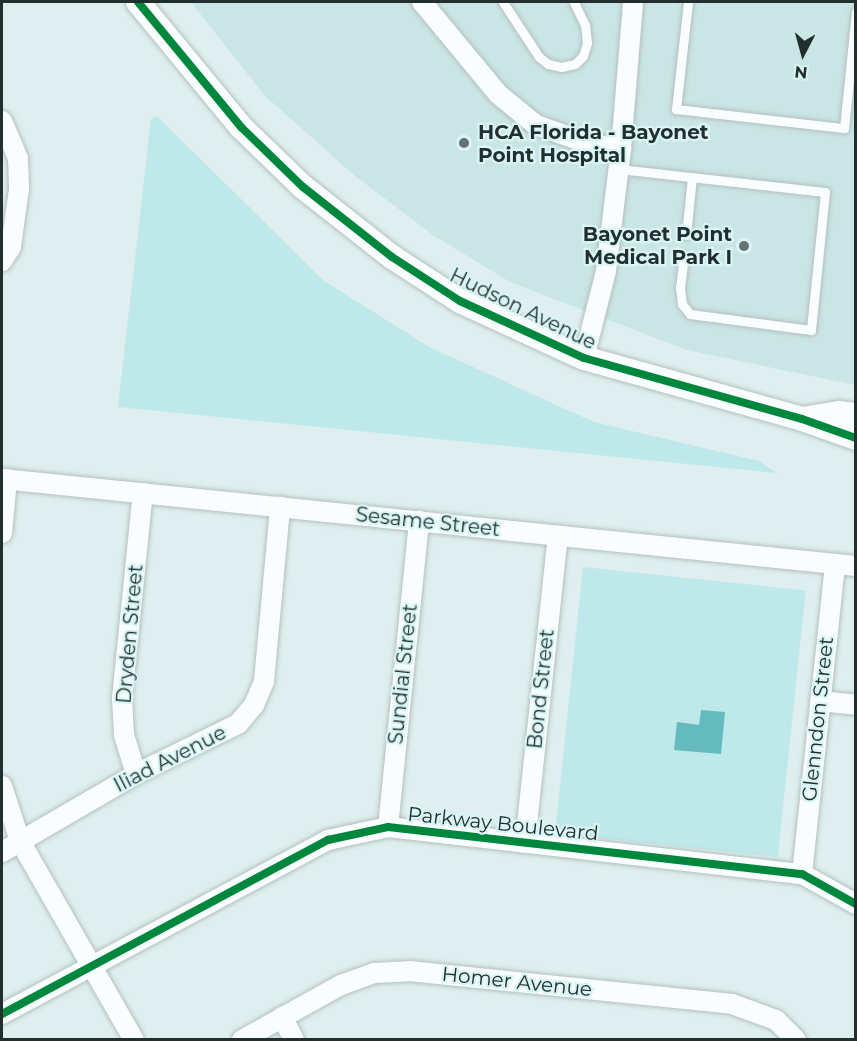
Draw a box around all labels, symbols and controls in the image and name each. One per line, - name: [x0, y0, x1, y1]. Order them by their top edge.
- north arrow: [773, 24, 833, 84]
- text: N: [794, 62, 808, 83]
- place label: HCA Florida - Bayonet Point Hospital: [478, 120, 708, 167]
- marker: HCA Florida - Bayonet Point Hospital: [455, 134, 473, 152]
- place label: Bayonet Point Medical Park I: [583, 222, 732, 269]
- marker: Bayonet Point Medical Park I: [737, 239, 751, 253]
- street label: Hudson Avenue: [446, 263, 600, 355]
- street label: Sesame Street: [355, 502, 501, 542]
- street label: Dryden Street: [112, 563, 148, 705]
- street label: Sundial Street: [384, 603, 422, 745]
- street label: Bond Street: [523, 628, 559, 750]
- street label: Glenndon Street: [797, 636, 839, 802]
- street label: Iliad Avenue: [110, 720, 230, 798]
- street label: Parkway Boulevard: [406, 802, 600, 846]
- street label: Homer Avenue: [441, 962, 593, 1002]

